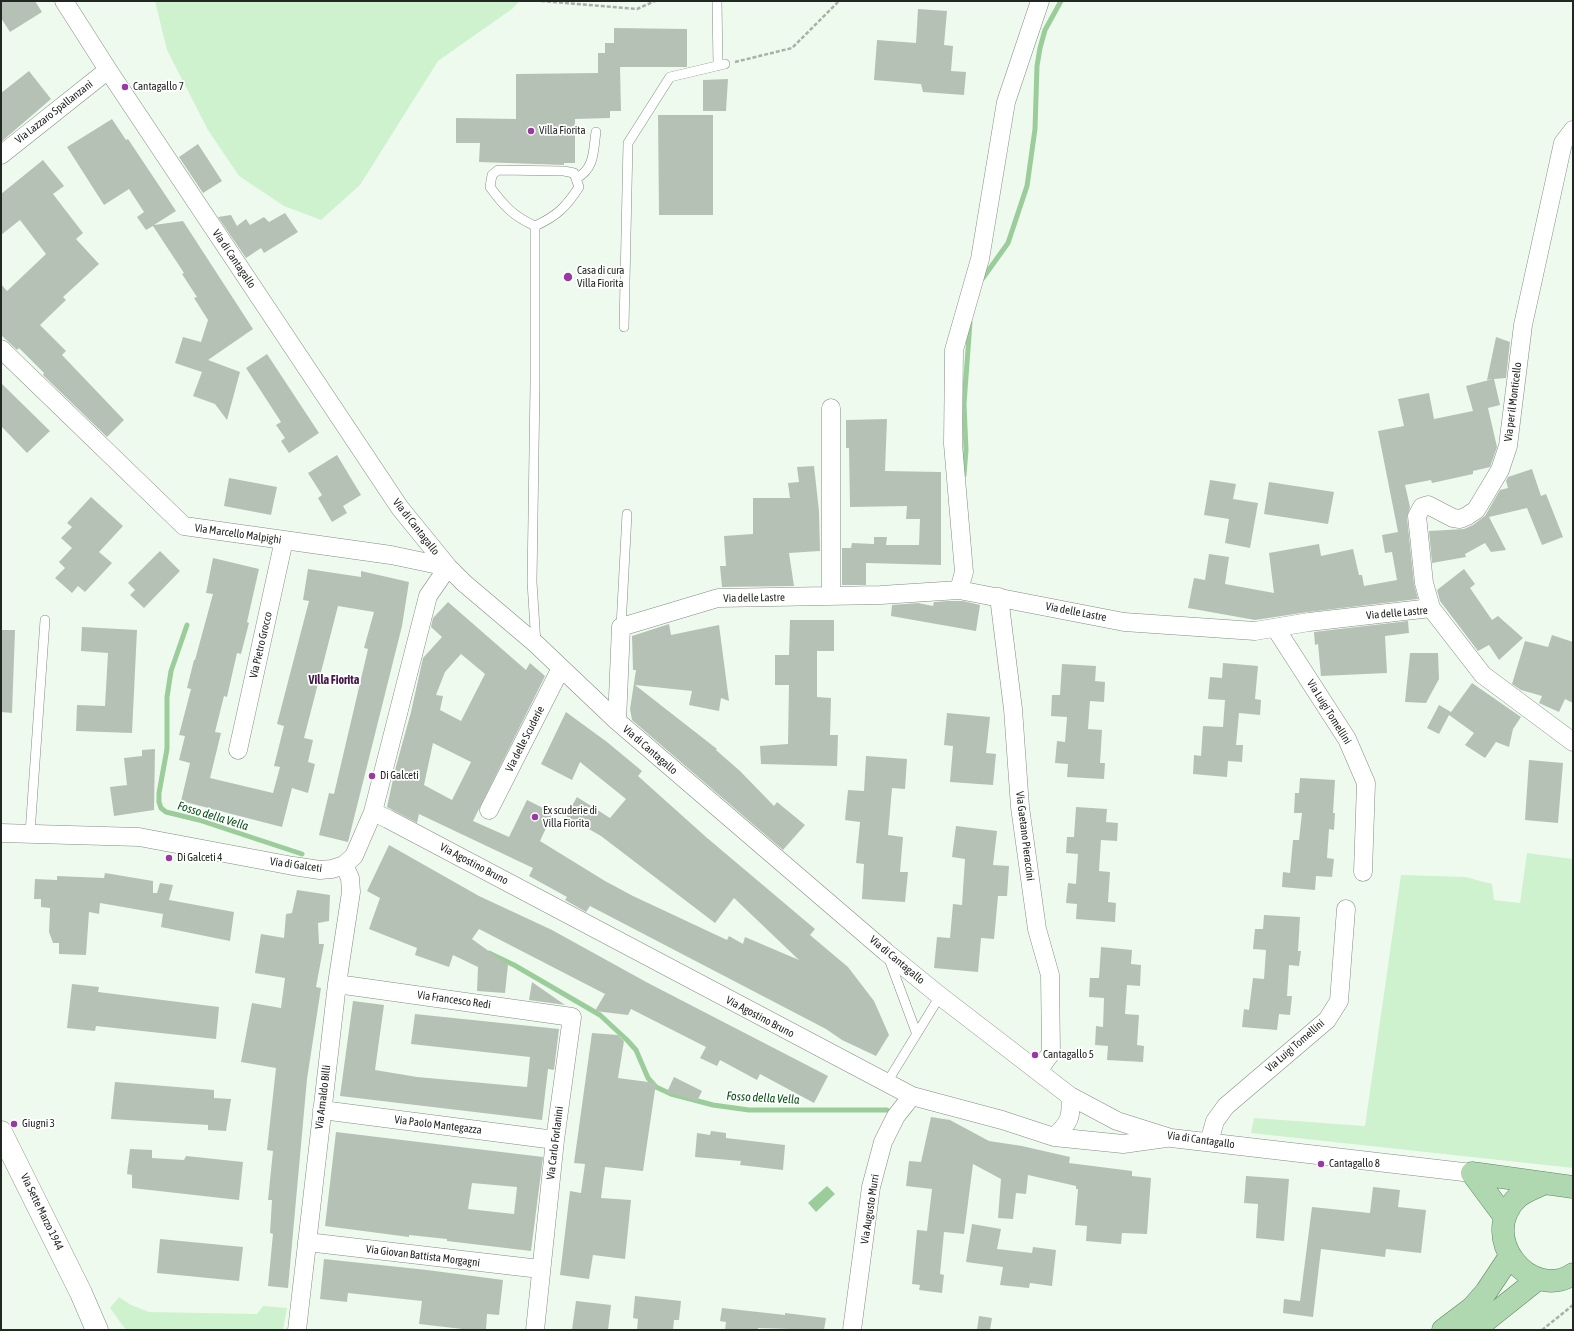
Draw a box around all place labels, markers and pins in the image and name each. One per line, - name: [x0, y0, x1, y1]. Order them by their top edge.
- place label: Cantagallo 7: [133, 80, 184, 94]
- marker: Cantagallo 7: [120, 82, 130, 92]
- place label: Villa Fiorita: [539, 124, 586, 138]
- marker: Villa Fiorita: [526, 126, 536, 136]
- place label: Casa di cura Villa Fiorita: [577, 264, 624, 290]
- marker: Casa di cura Villa Fiorita: [562, 271, 574, 283]
- place label: Di Galceti: [380, 769, 419, 783]
- marker: Di Galceti: [367, 771, 377, 781]
- place label: Ex scuderie di Villa Fiorita: [543, 804, 597, 830]
- marker: Ex scuderie di Villa Fiorita: [530, 812, 540, 822]
- place label: Di Galceti 4: [177, 851, 222, 865]
- marker: Di Galceti 4: [164, 853, 174, 863]
- place label: Cantagallo 5: [1043, 1048, 1094, 1062]
- marker: Cantagallo 5: [1030, 1050, 1040, 1060]
- place label: Giugni 3: [22, 1117, 55, 1131]
- marker: Giugni 3: [9, 1119, 19, 1129]
- place label: Cantagallo 8: [1329, 1157, 1380, 1171]
- marker: Cantagallo 8: [1316, 1159, 1326, 1169]

